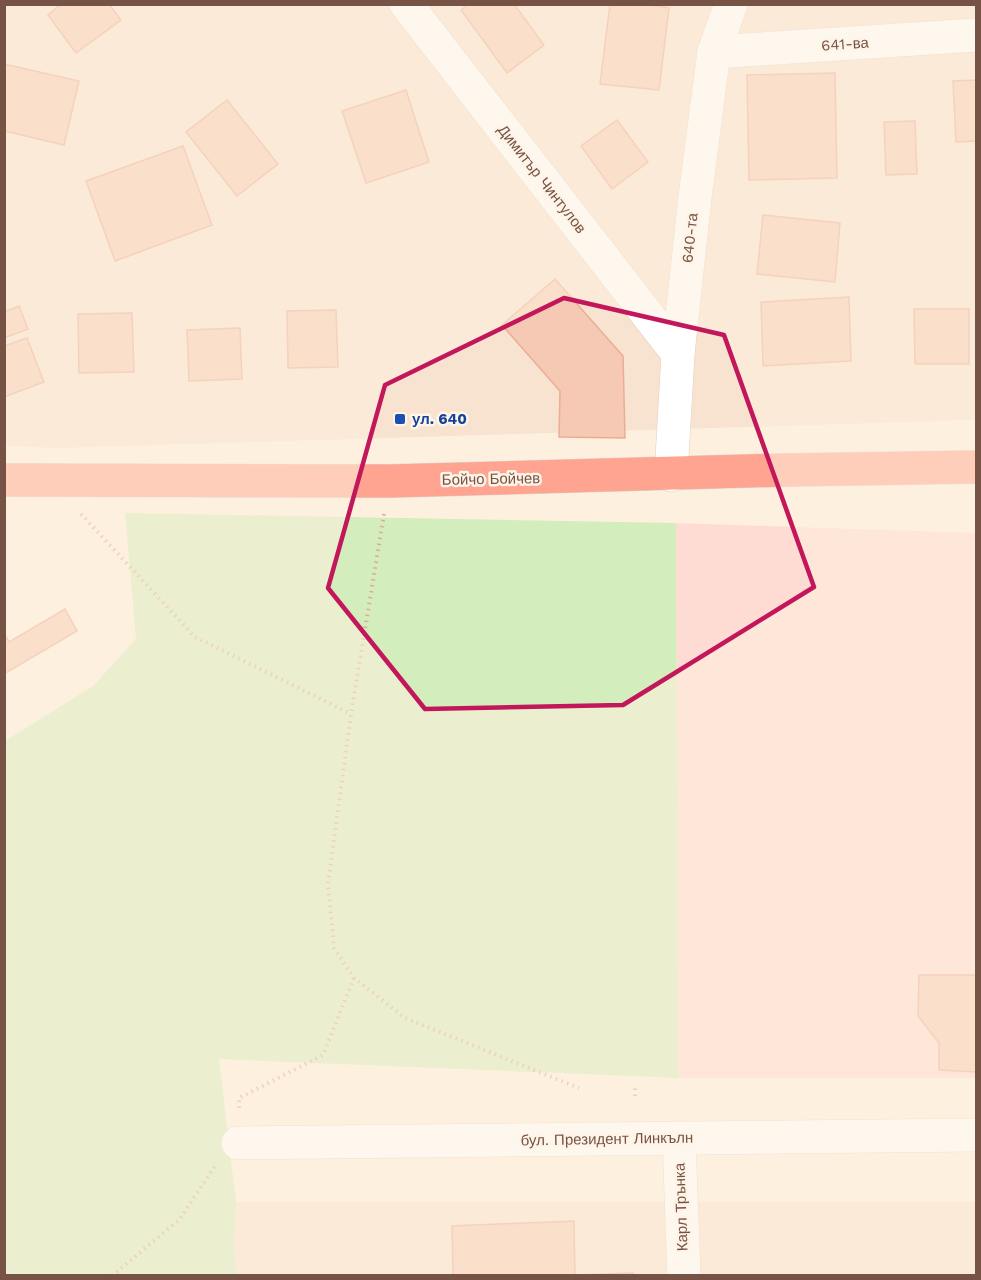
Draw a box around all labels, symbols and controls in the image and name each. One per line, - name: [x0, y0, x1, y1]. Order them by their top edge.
- street label: 641-ва: [821, 33, 870, 55]
- street label: Димитър Чинтулов: [494, 121, 590, 237]
- street label: 640-та: [678, 211, 702, 264]
- place label: ул. 640: [412, 410, 467, 428]
- marker: ул. 640: [393, 412, 407, 426]
- street label: Бойчо Бойчев: [442, 469, 540, 489]
- street label: бул. Президент Линкълн: [521, 1128, 693, 1150]
- street label: Карл Трънка: [670, 1162, 692, 1251]

